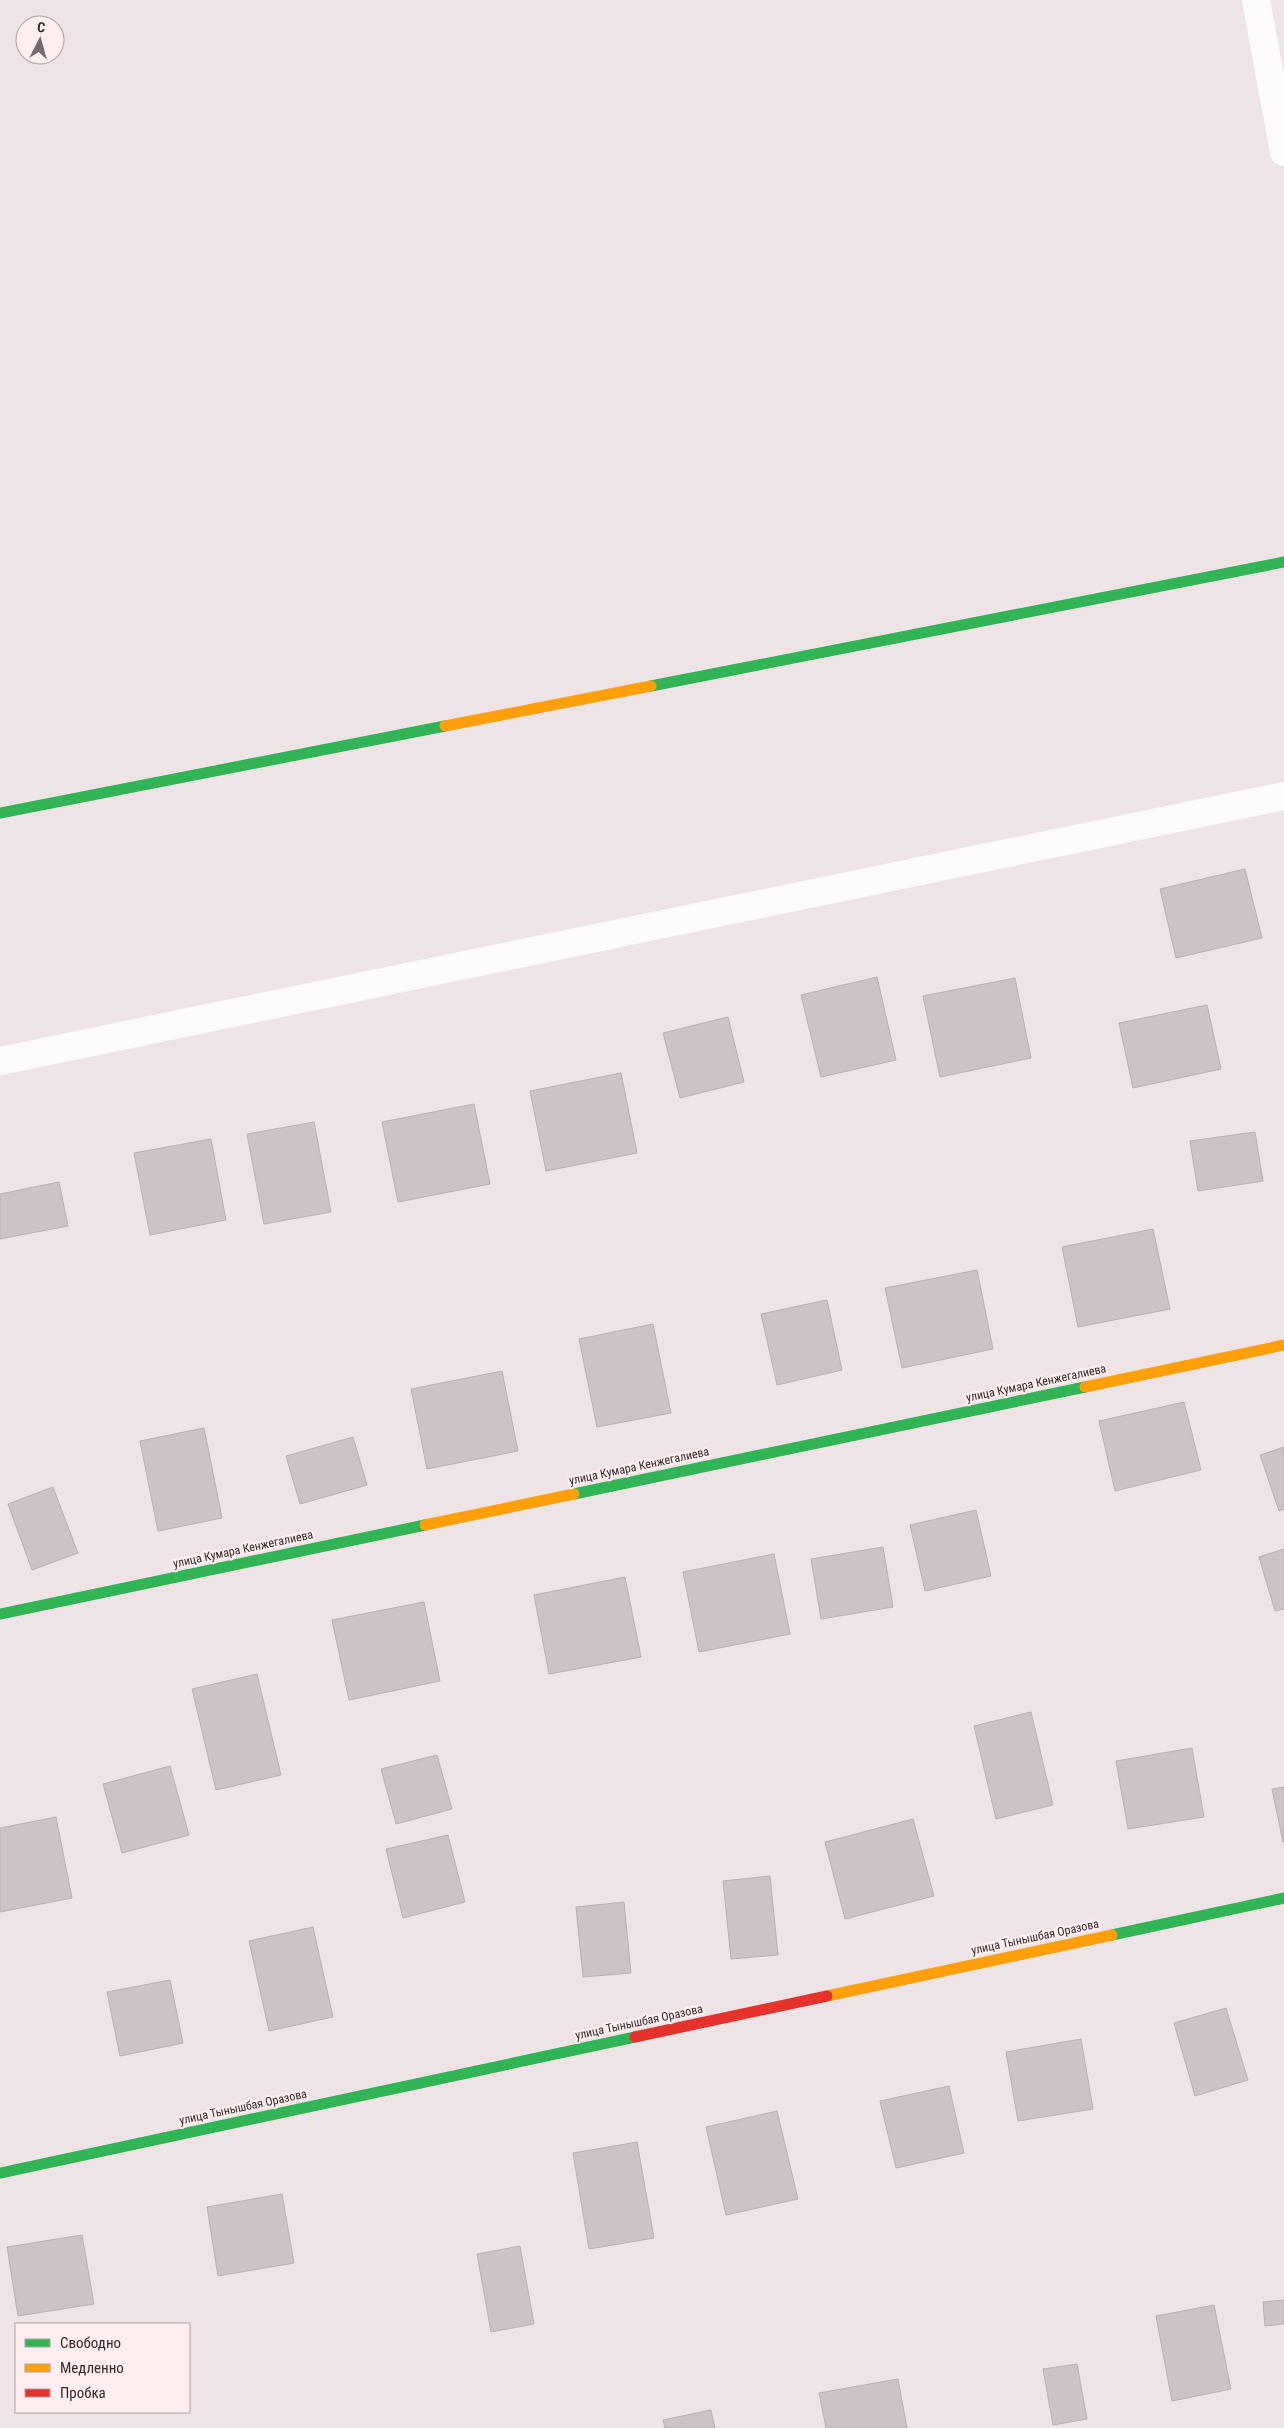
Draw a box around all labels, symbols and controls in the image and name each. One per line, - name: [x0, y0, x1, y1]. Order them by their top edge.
- north arrow: [15, 15, 65, 65]
- text: С: [37, 19, 46, 35]
- street label: улица Кумара Кенжегалиева: [965, 1361, 1108, 1405]
- street label: улица Кумара Кенжегалиева: [568, 1444, 711, 1488]
- street label: улица Кумара Кенжегалиева: [172, 1527, 315, 1571]
- street label: улица Тынышбая Оразова: [970, 1917, 1100, 1957]
- street label: улица Тынышбая Оразова: [574, 2002, 704, 2042]
- street label: улица Тынышбая Оразова: [178, 2087, 308, 2127]
- legend: [15, 2323, 190, 2413]
- text: Свободно: [60, 2334, 121, 2352]
- text: Медленно: [60, 2359, 124, 2377]
- text: Пробка: [60, 2384, 106, 2402]

